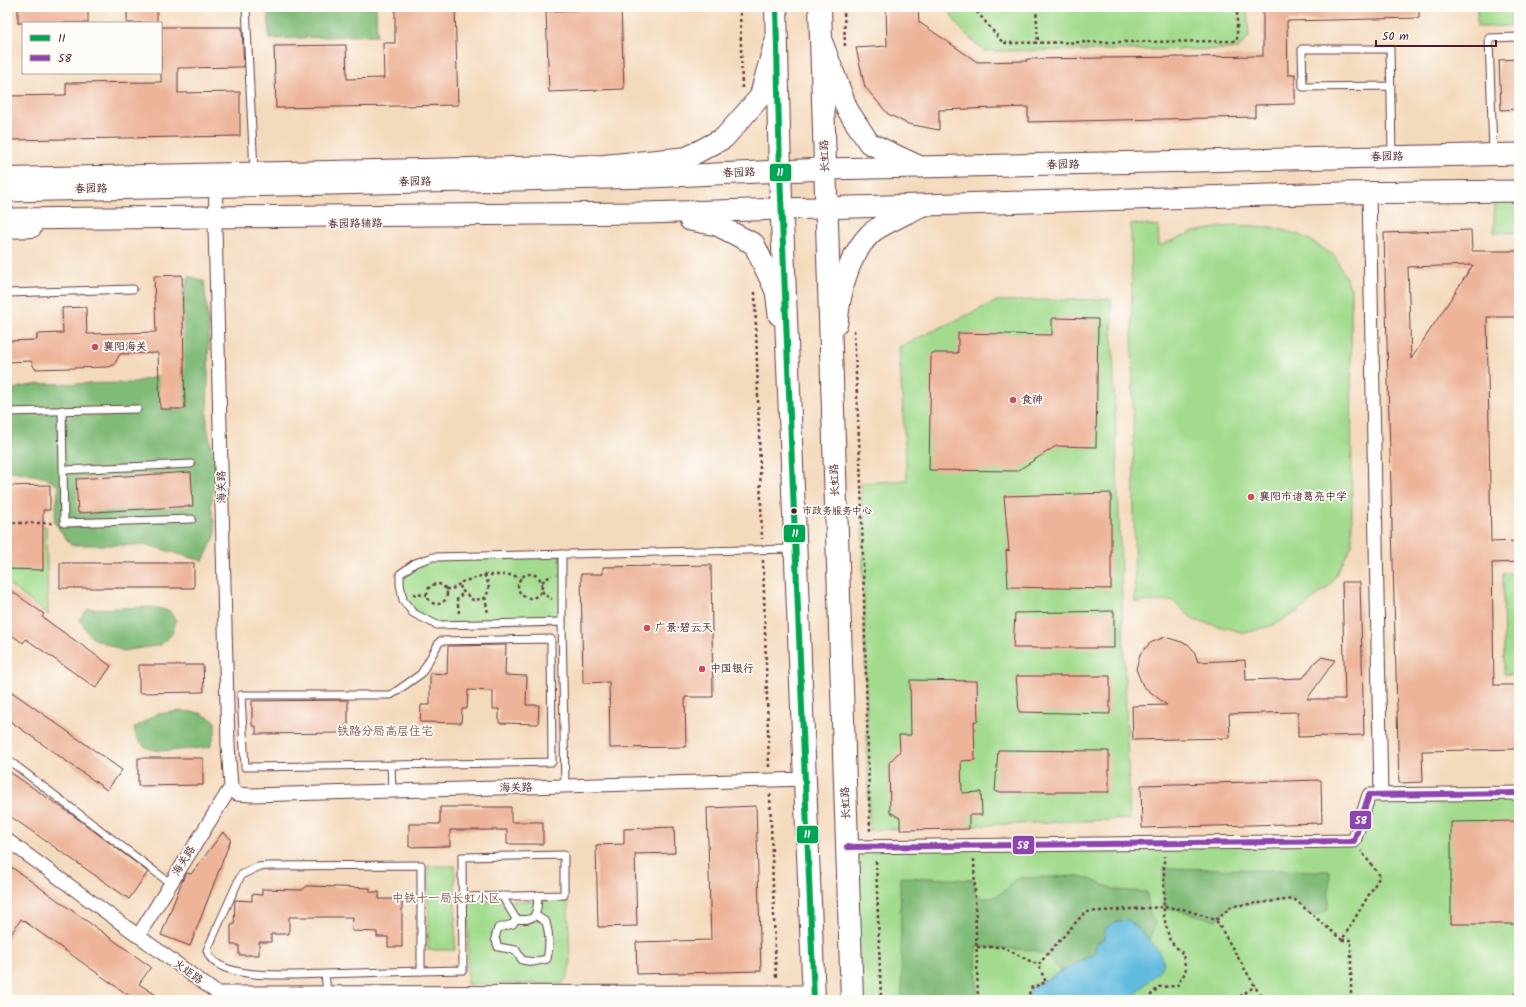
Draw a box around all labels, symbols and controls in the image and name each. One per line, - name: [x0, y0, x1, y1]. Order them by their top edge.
- legend: [22, 22, 162, 74]
- scale bar: [1376, 22, 1496, 48]
- text: 50 m: [1382, 27, 1409, 46]
- text: 11: [58, 29, 66, 48]
- text: 58: [58, 49, 72, 68]
- street label: 长虹路: [815, 139, 835, 173]
- street label: 春园路: [1370, 148, 1404, 166]
- street label: 春园路: [1046, 156, 1080, 174]
- street label: 春园路: [722, 163, 756, 183]
- line badge: 11: [769, 163, 792, 182]
- text: 11: [777, 164, 784, 182]
- street label: 春园路: [398, 173, 432, 191]
- street label: 春园路: [74, 180, 108, 198]
- street label: 春园路辅路: [327, 215, 383, 233]
- place label: 襄阳海关: [103, 338, 147, 356]
- marker: 襄阳海关: [90, 342, 100, 352]
- place label: 食神: [1021, 391, 1043, 409]
- marker: 食神: [1008, 395, 1018, 405]
- street label: 长虹路: [825, 463, 845, 497]
- street label: 海关路: [213, 470, 231, 504]
- place label: 襄阳市诸葛亮中学: [1259, 488, 1347, 506]
- marker: 襄阳市诸葛亮中学: [1246, 492, 1256, 502]
- place label: 市政务服务中心: [802, 503, 872, 519]
- marker: 市政务服务中心: [789, 506, 799, 516]
- line badge: 11: [783, 524, 806, 543]
- text: 11: [792, 525, 799, 543]
- place label: 广景·碧云天: [655, 619, 713, 637]
- marker: 广景·碧云天: [642, 623, 652, 633]
- place label: 中国银行: [710, 660, 754, 678]
- marker: 中国银行: [697, 664, 707, 674]
- district label: 铁路分局高层住宅: [337, 722, 433, 741]
- street label: 海关路: [499, 779, 533, 797]
- street label: 长虹路: [836, 786, 856, 820]
- line badge: 58: [1349, 810, 1372, 830]
- text: 58: [1354, 812, 1368, 830]
- line badge: 11: [796, 825, 819, 844]
- text: 11: [804, 826, 811, 844]
- line badge: 58: [1012, 835, 1035, 855]
- text: 58: [1016, 837, 1030, 855]
- street label: 海关路: [168, 842, 200, 880]
- district label: 中铁十一局长虹小区: [392, 889, 500, 908]
- street label: 火炬路: [169, 955, 207, 989]

